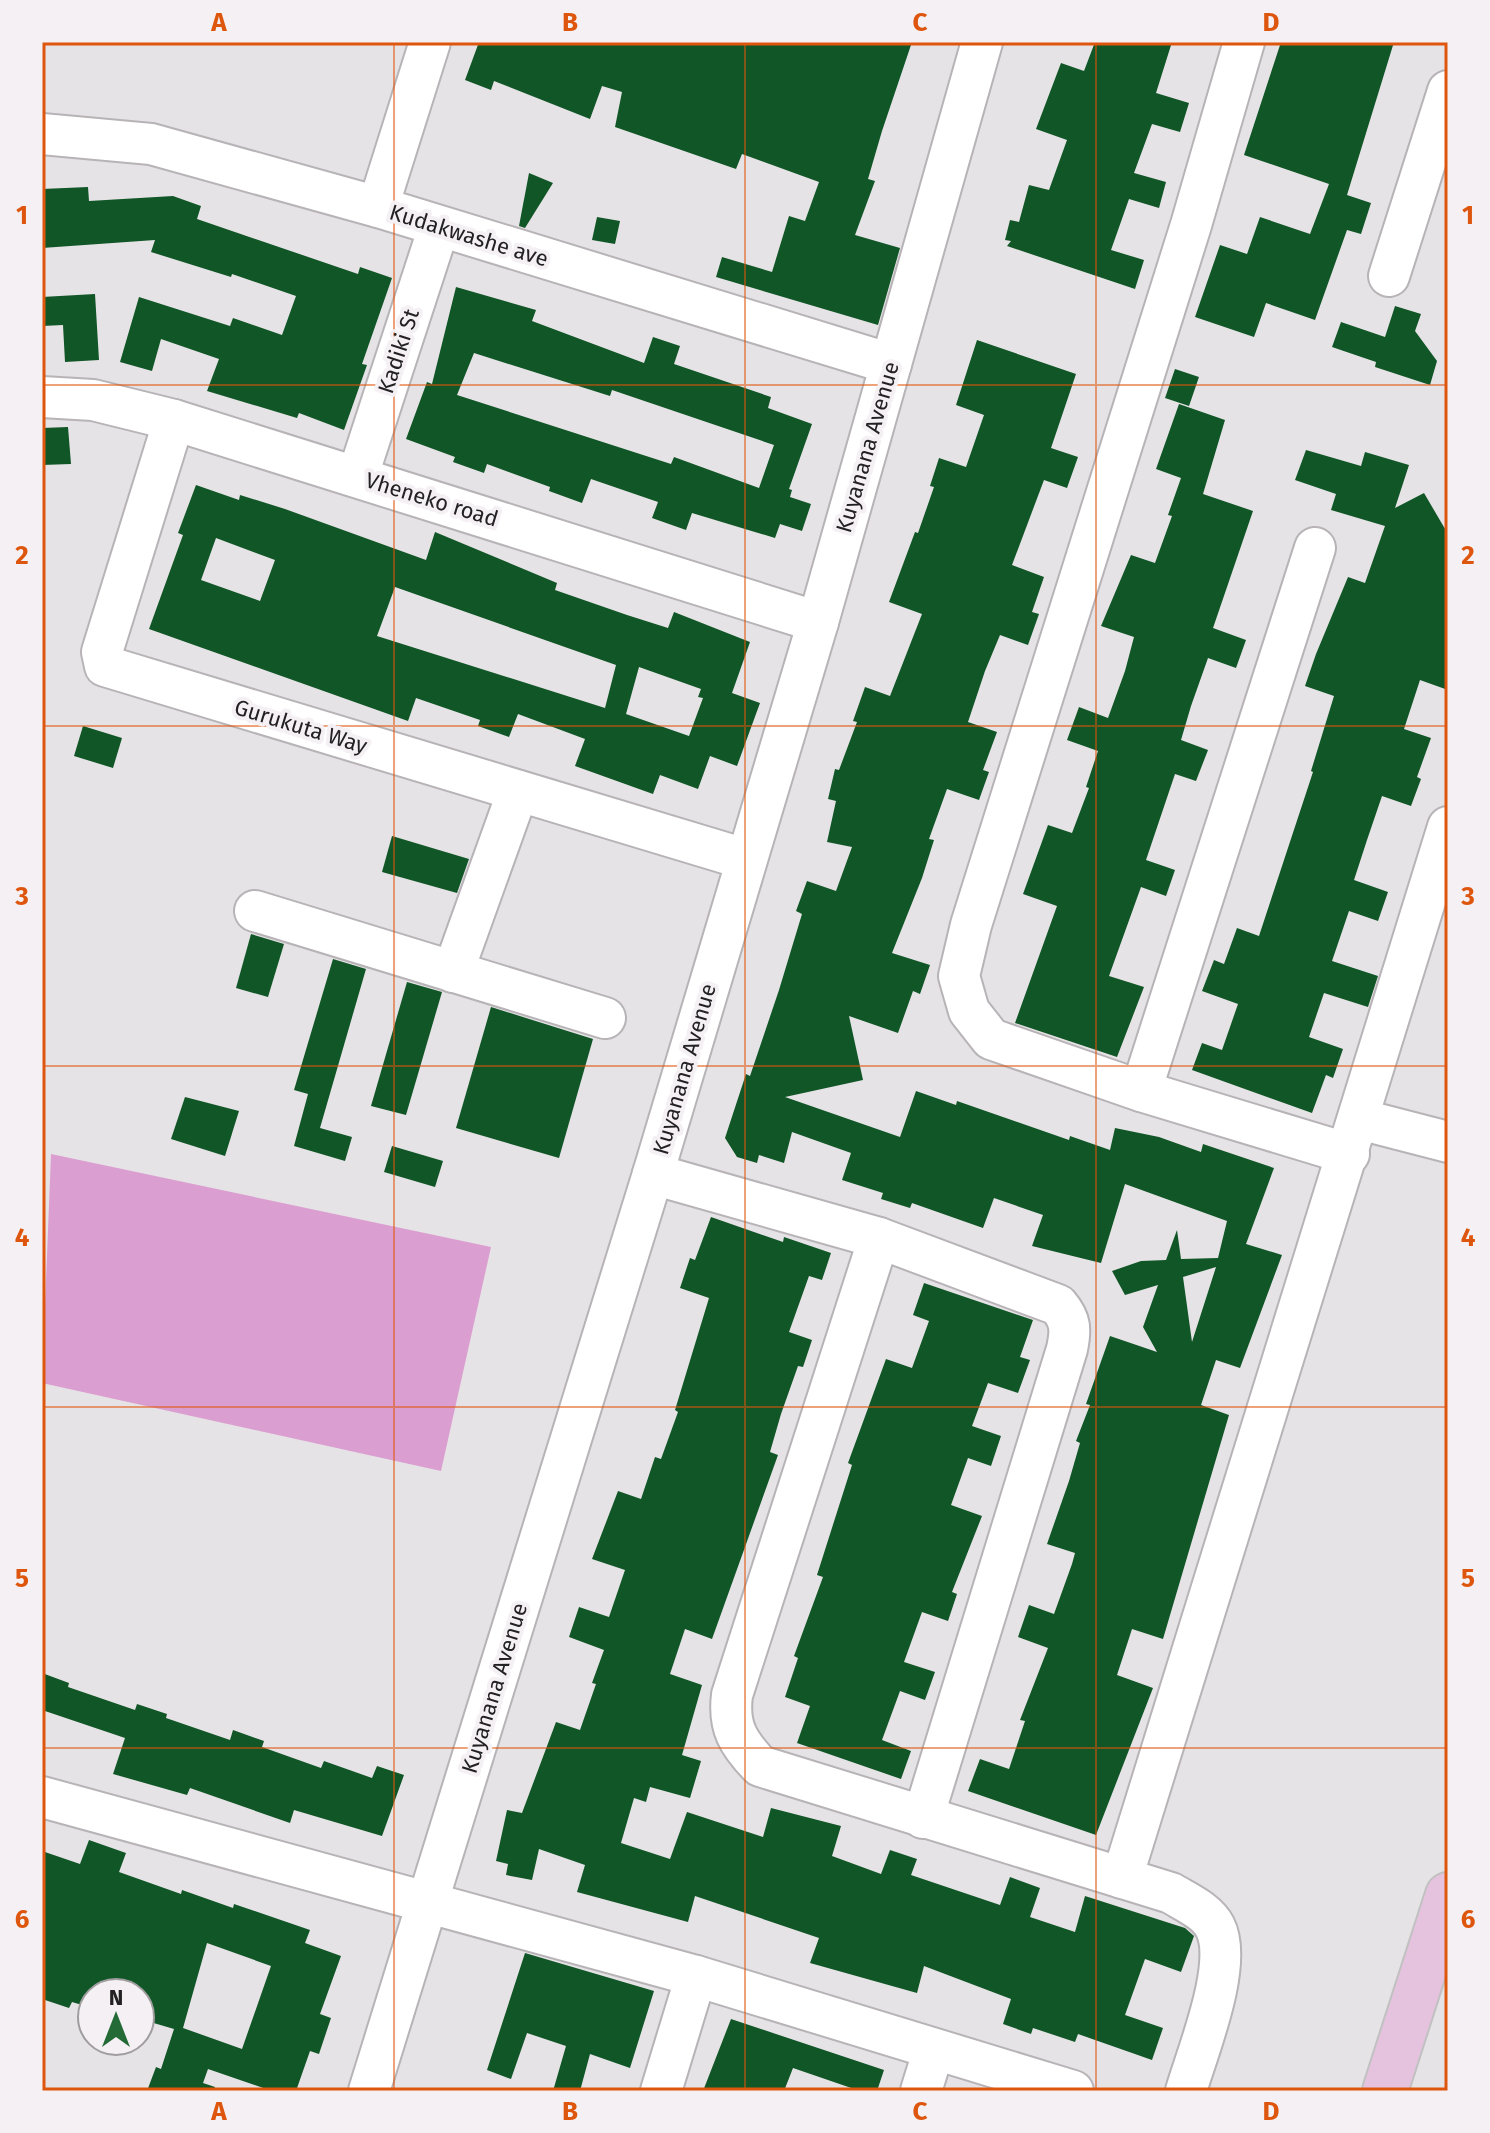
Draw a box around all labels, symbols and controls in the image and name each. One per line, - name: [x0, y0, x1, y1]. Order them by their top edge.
- text: A: [210, 7, 227, 38]
- text: B: [562, 7, 578, 38]
- text: C: [913, 7, 928, 38]
- text: D: [1263, 7, 1280, 38]
- street label: Kudakwashe ave: [386, 199, 551, 272]
- text: 1: [16, 200, 28, 231]
- text: 1: [1462, 200, 1474, 231]
- street label: Kadiki St: [372, 305, 425, 397]
- street label: Kuyanana Avenue: [830, 359, 905, 536]
- street label: Vheneko road: [362, 466, 501, 532]
- text: 2: [15, 540, 29, 571]
- text: 2: [1461, 540, 1475, 571]
- street label: Gurukuta Way: [231, 693, 371, 760]
- text: 3: [14, 881, 29, 912]
- text: 3: [1460, 881, 1475, 912]
- street label: Kuyanana Avenue: [647, 981, 722, 1158]
- text: 4: [15, 1222, 30, 1253]
- text: 4: [1461, 1222, 1476, 1253]
- text: 5: [15, 1563, 29, 1594]
- text: 5: [1461, 1563, 1475, 1594]
- street label: Kuyanana Avenue: [456, 1600, 533, 1777]
- text: 6: [15, 1904, 30, 1935]
- text: 6: [1461, 1904, 1476, 1935]
- north arrow: [76, 1977, 156, 2057]
- text: N: [109, 1984, 123, 2011]
- text: A: [210, 2096, 227, 2127]
- text: B: [562, 2096, 578, 2127]
- text: C: [913, 2096, 928, 2127]
- text: D: [1263, 2096, 1280, 2127]

